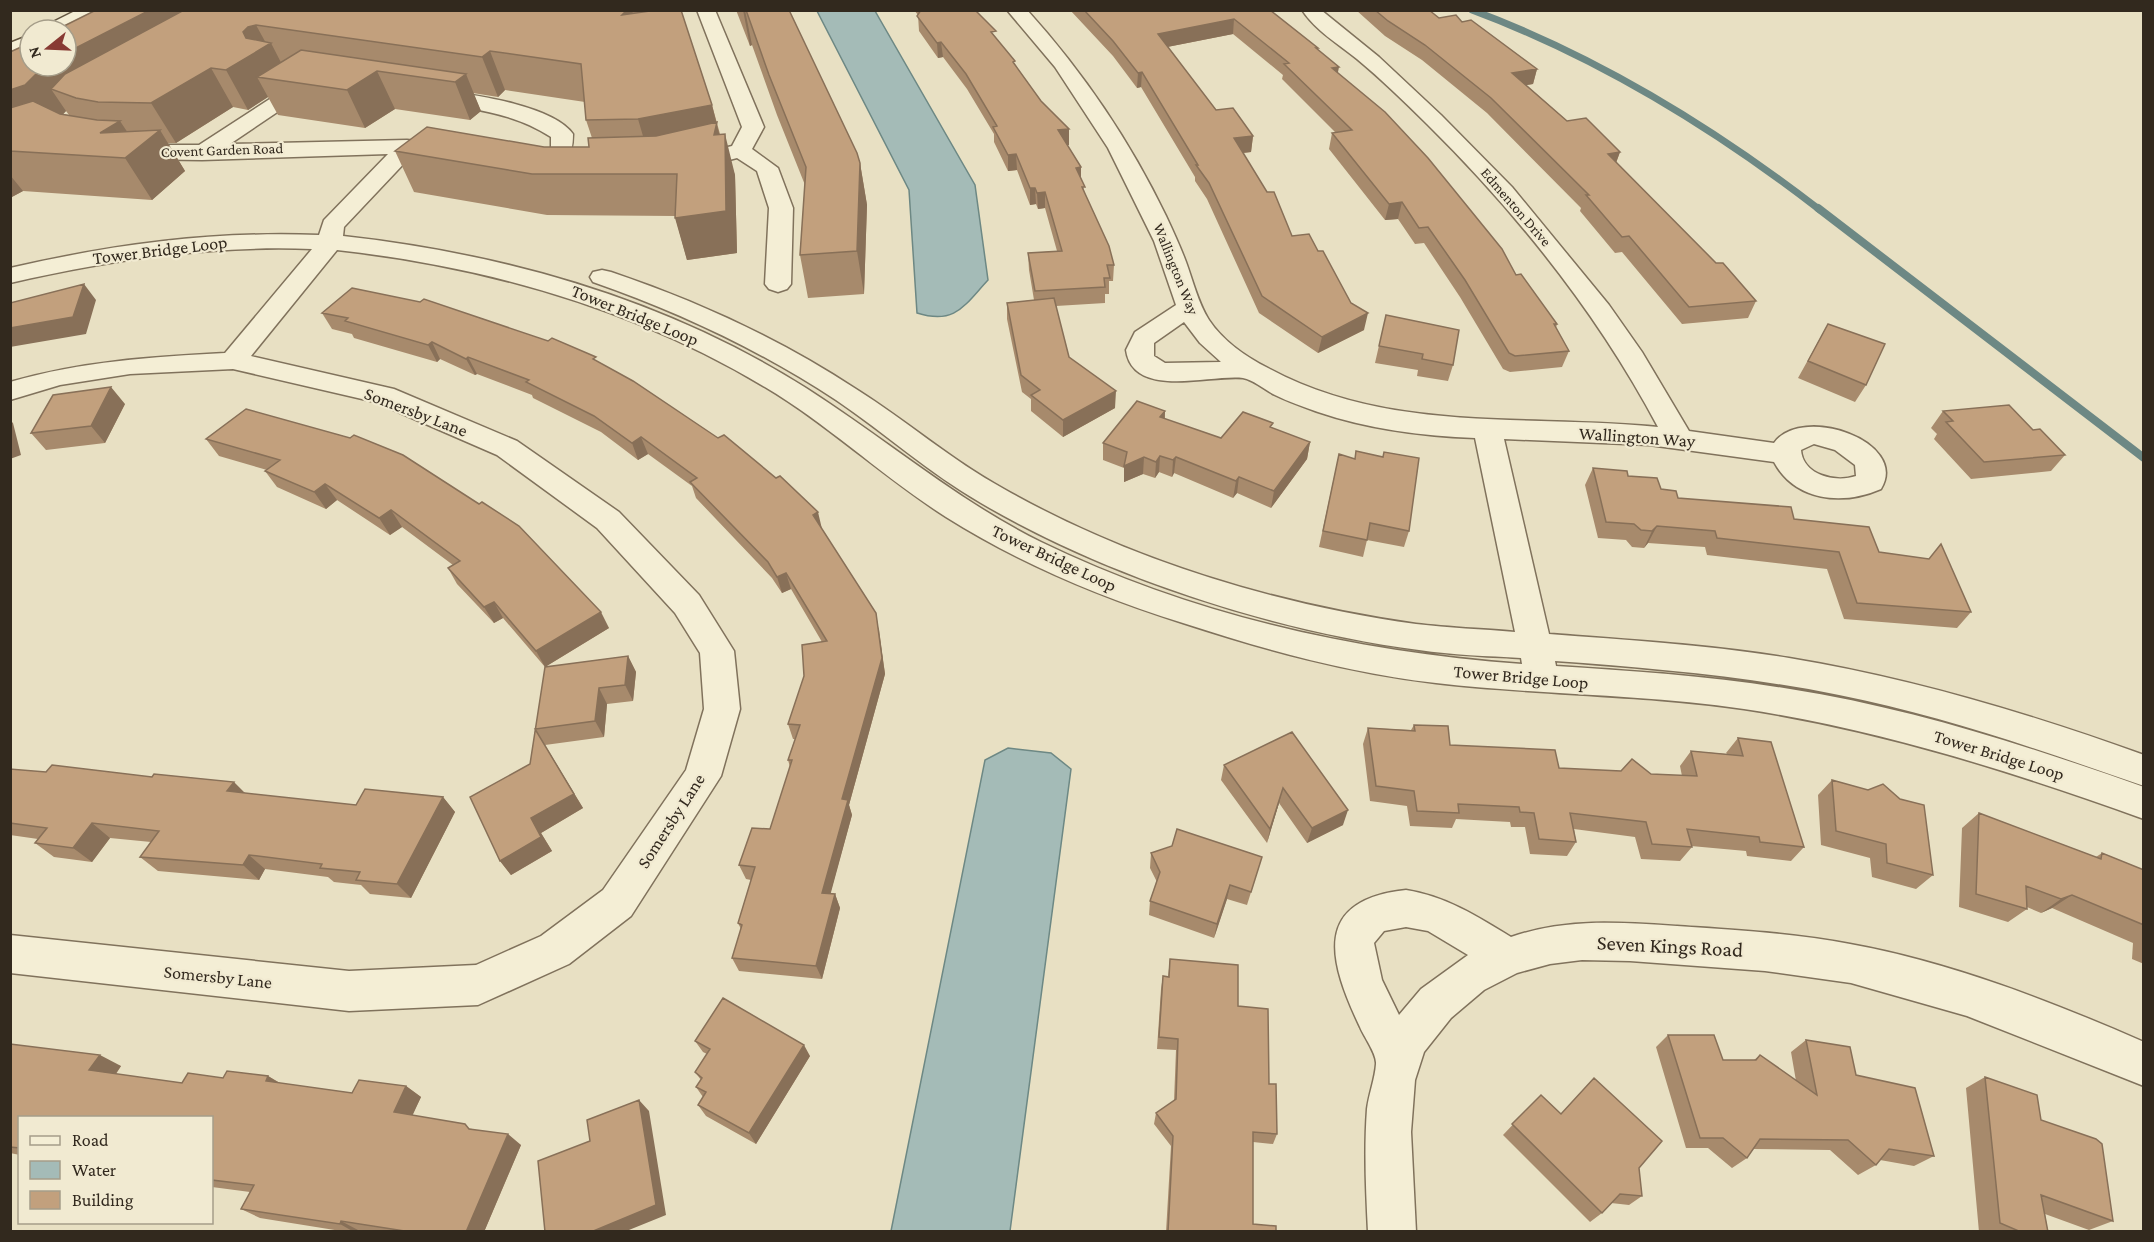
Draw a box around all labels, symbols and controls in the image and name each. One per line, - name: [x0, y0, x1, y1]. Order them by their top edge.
- north arrow: [18, 18, 78, 78]
- text: N: [24, 45, 44, 60]
- street label: Covent Garden Road: [160, 140, 284, 160]
- street label: Edmenton Drive: [1478, 165, 1555, 250]
- street label: Wallington Way: [1149, 221, 1202, 318]
- street label: Tower Bridge Loop: [92, 232, 228, 268]
- street label: Tower Bridge Loop: [569, 280, 701, 350]
- street label: Somersby Lane: [362, 383, 470, 441]
- street label: Wallington Way: [1578, 423, 1697, 451]
- street label: Tower Bridge Loop: [988, 520, 1120, 596]
- street label: Tower Bridge Loop: [1453, 661, 1589, 693]
- street label: Tower Bridge Loop: [1931, 726, 2067, 784]
- street label: Somersby Lane: [633, 770, 709, 872]
- street label: Seven Kings Road: [1596, 930, 1744, 962]
- street label: Somersby Lane: [163, 961, 273, 993]
- legend: [18, 1116, 213, 1224]
- text: Road: [72, 1130, 109, 1150]
- text: Water: [72, 1160, 117, 1180]
- text: Building: [72, 1190, 134, 1210]

